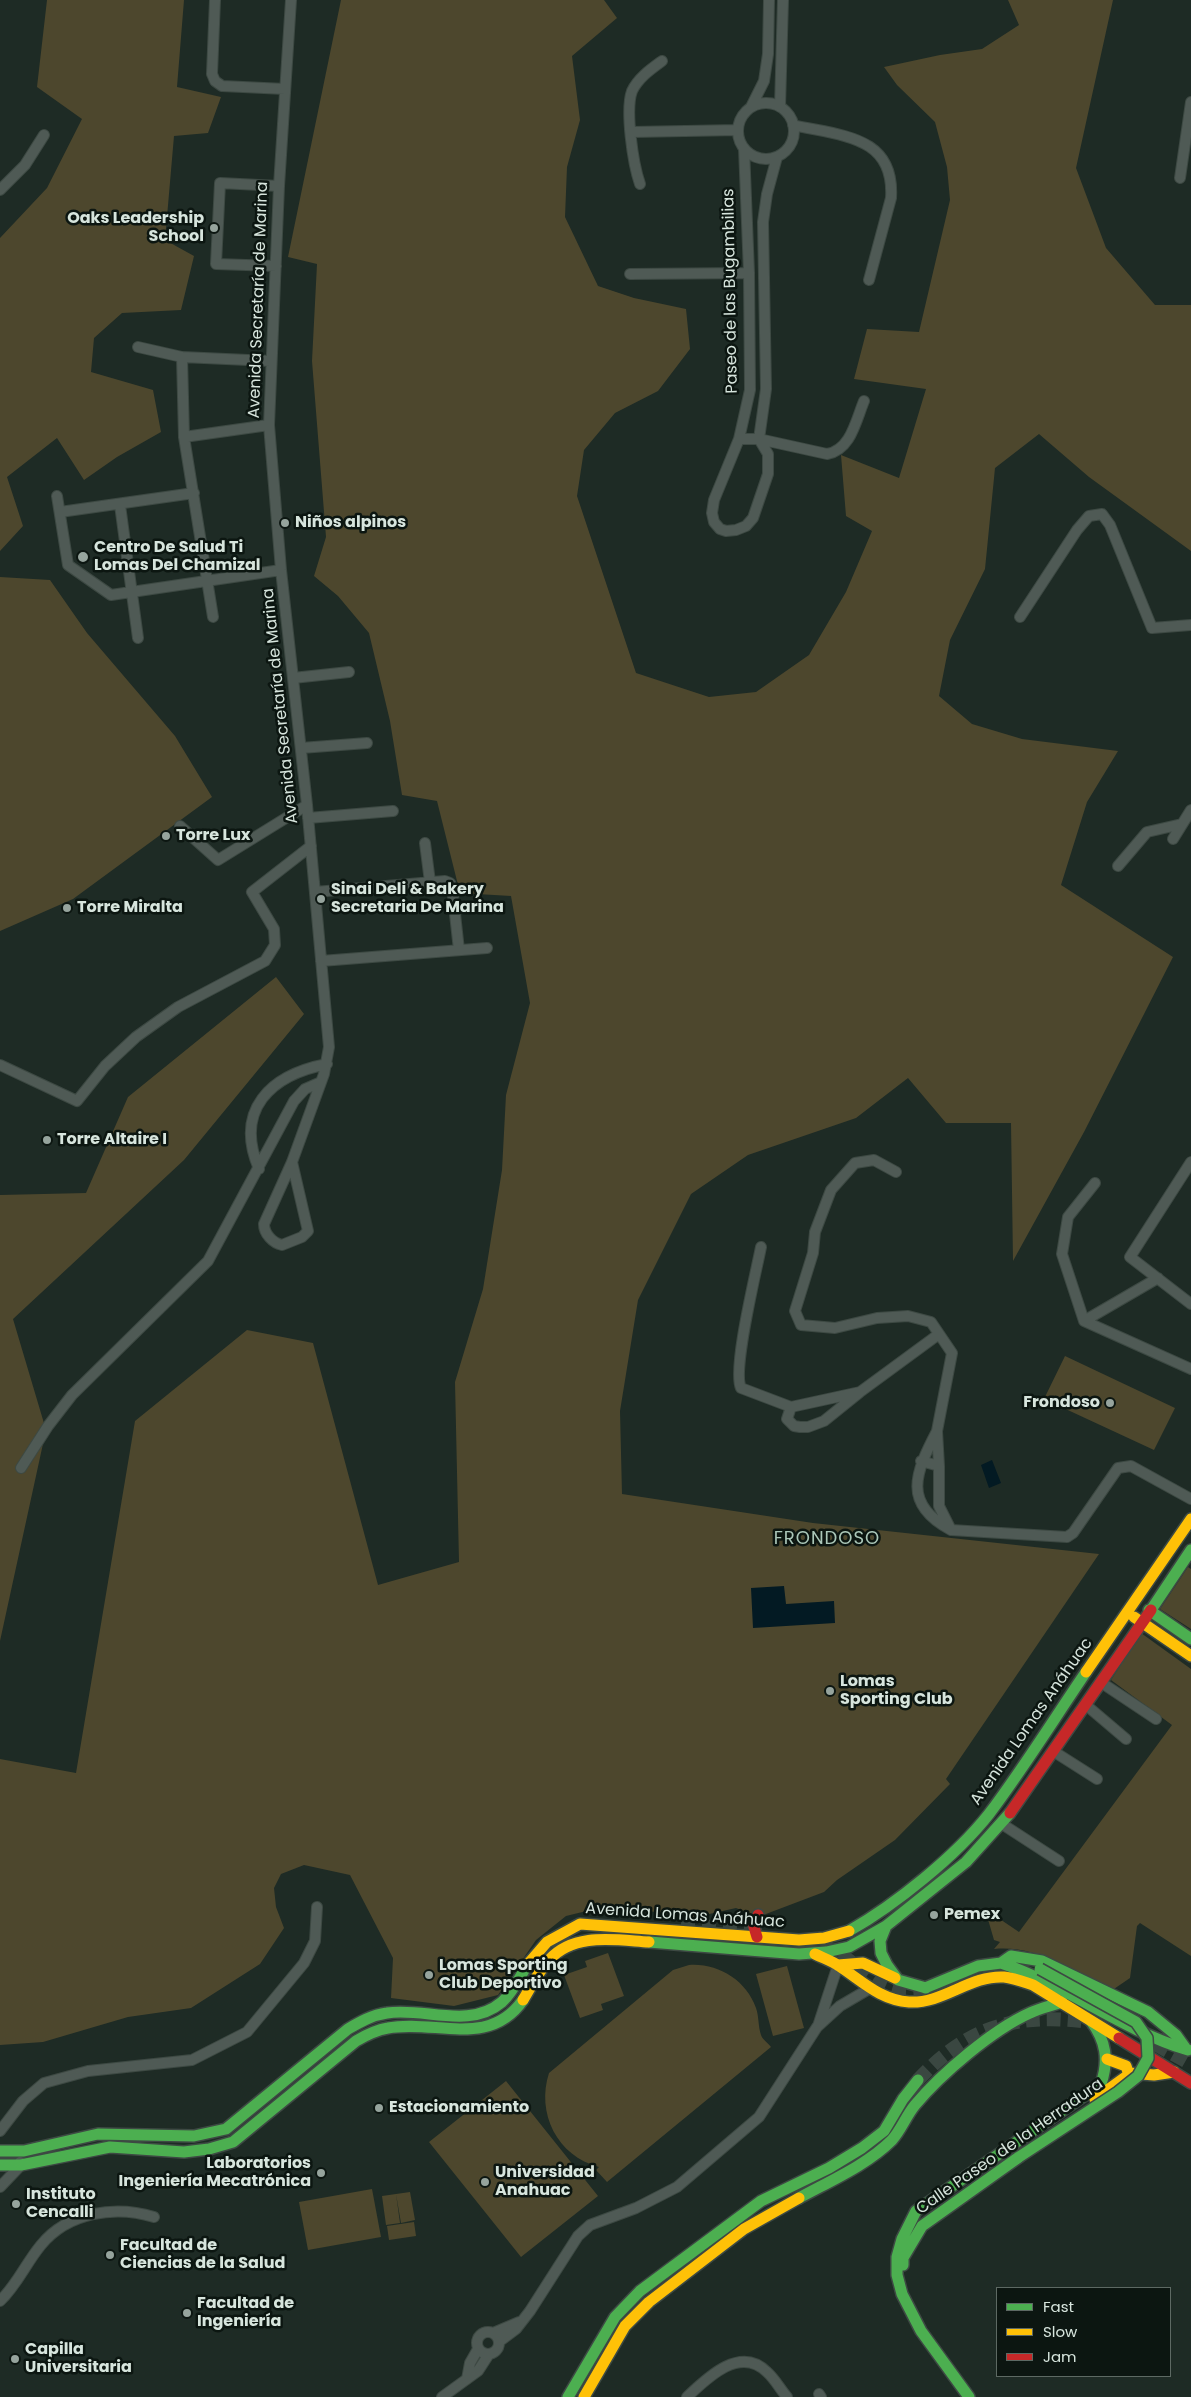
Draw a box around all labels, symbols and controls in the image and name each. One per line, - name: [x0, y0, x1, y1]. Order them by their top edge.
- street label: Avenida Secretaría de Marina: [245, 181, 273, 419]
- street label: Paseo de las Bugambilias: [720, 188, 742, 394]
- place label: Oaks Leadership School: [67, 209, 204, 247]
- marker: Oaks Leadership School: [208, 222, 220, 234]
- place label: Niños alpinos: [295, 513, 406, 533]
- marker: Niños alpinos: [279, 517, 291, 529]
- place label: Centro De Salud Ti Lomas Del Chamizal: [94, 538, 261, 576]
- marker: Centro De Salud Ti Lomas Del Chamizal: [76, 550, 90, 564]
- street label: Avenida Secretaría de Marina: [259, 587, 303, 825]
- place label: Torre Lux: [176, 826, 250, 846]
- marker: Torre Lux: [160, 830, 172, 842]
- place label: Sinai Deli & Bakery Secretaria De Marina: [331, 880, 504, 918]
- marker: Sinai Deli & Bakery Secretaria De Marina: [315, 893, 327, 905]
- place label: Torre Miralta: [77, 898, 183, 918]
- marker: Torre Miralta: [61, 902, 73, 914]
- place label: Torre Altaire I: [57, 1130, 167, 1150]
- marker: Torre Altaire I: [41, 1134, 53, 1146]
- place label: Frondoso: [1023, 1393, 1100, 1413]
- marker: Frondoso: [1104, 1397, 1116, 1409]
- district label: FRONDOSO: [773, 1528, 881, 1550]
- street label: Avenida Lomas Anáhuac: [967, 1635, 1097, 1809]
- place label: Lomas Sporting Club: [840, 1672, 953, 1710]
- marker: Lomas Sporting Club: [824, 1685, 836, 1697]
- street label: Avenida Lomas Anáhuac: [585, 1899, 785, 1933]
- place label: Pemex: [944, 1905, 1000, 1925]
- marker: Pemex: [928, 1909, 940, 1921]
- place label: Lomas Sporting Club Deportivo: [439, 1956, 568, 1994]
- marker: Lomas Sporting Club Deportivo: [423, 1969, 435, 1981]
- street label: Calle Paseo de la Herradura: [913, 2075, 1107, 2219]
- place label: Estacionamiento: [389, 2098, 529, 2118]
- marker: Estacionamiento: [373, 2102, 385, 2114]
- place label: Laboratorios Ingeniería Mecatrónica: [119, 2154, 311, 2192]
- place label: Universidad Anahuac: [495, 2163, 595, 2201]
- marker: Laboratorios Ingeniería Mecatrónica: [315, 2167, 327, 2179]
- marker: Universidad Anahuac: [479, 2176, 491, 2188]
- place label: Instituto Cencalli: [26, 2185, 96, 2223]
- marker: Instituto Cencalli: [10, 2198, 22, 2210]
- place label: Facultad de Ciencias de la Salud: [120, 2236, 285, 2274]
- marker: Facultad de Ciencias de la Salud: [104, 2249, 116, 2261]
- legend: [996, 2287, 1171, 2377]
- place label: Facultad de Ingeniería: [197, 2294, 294, 2332]
- text: Fast: [1043, 2296, 1074, 2317]
- marker: Facultad de Ingeniería: [181, 2307, 193, 2319]
- text: Slow: [1043, 2321, 1077, 2342]
- place label: Capilla Universitaria: [25, 2340, 132, 2378]
- text: Jam: [1043, 2346, 1077, 2367]
- marker: Capilla Universitaria: [9, 2353, 21, 2365]

